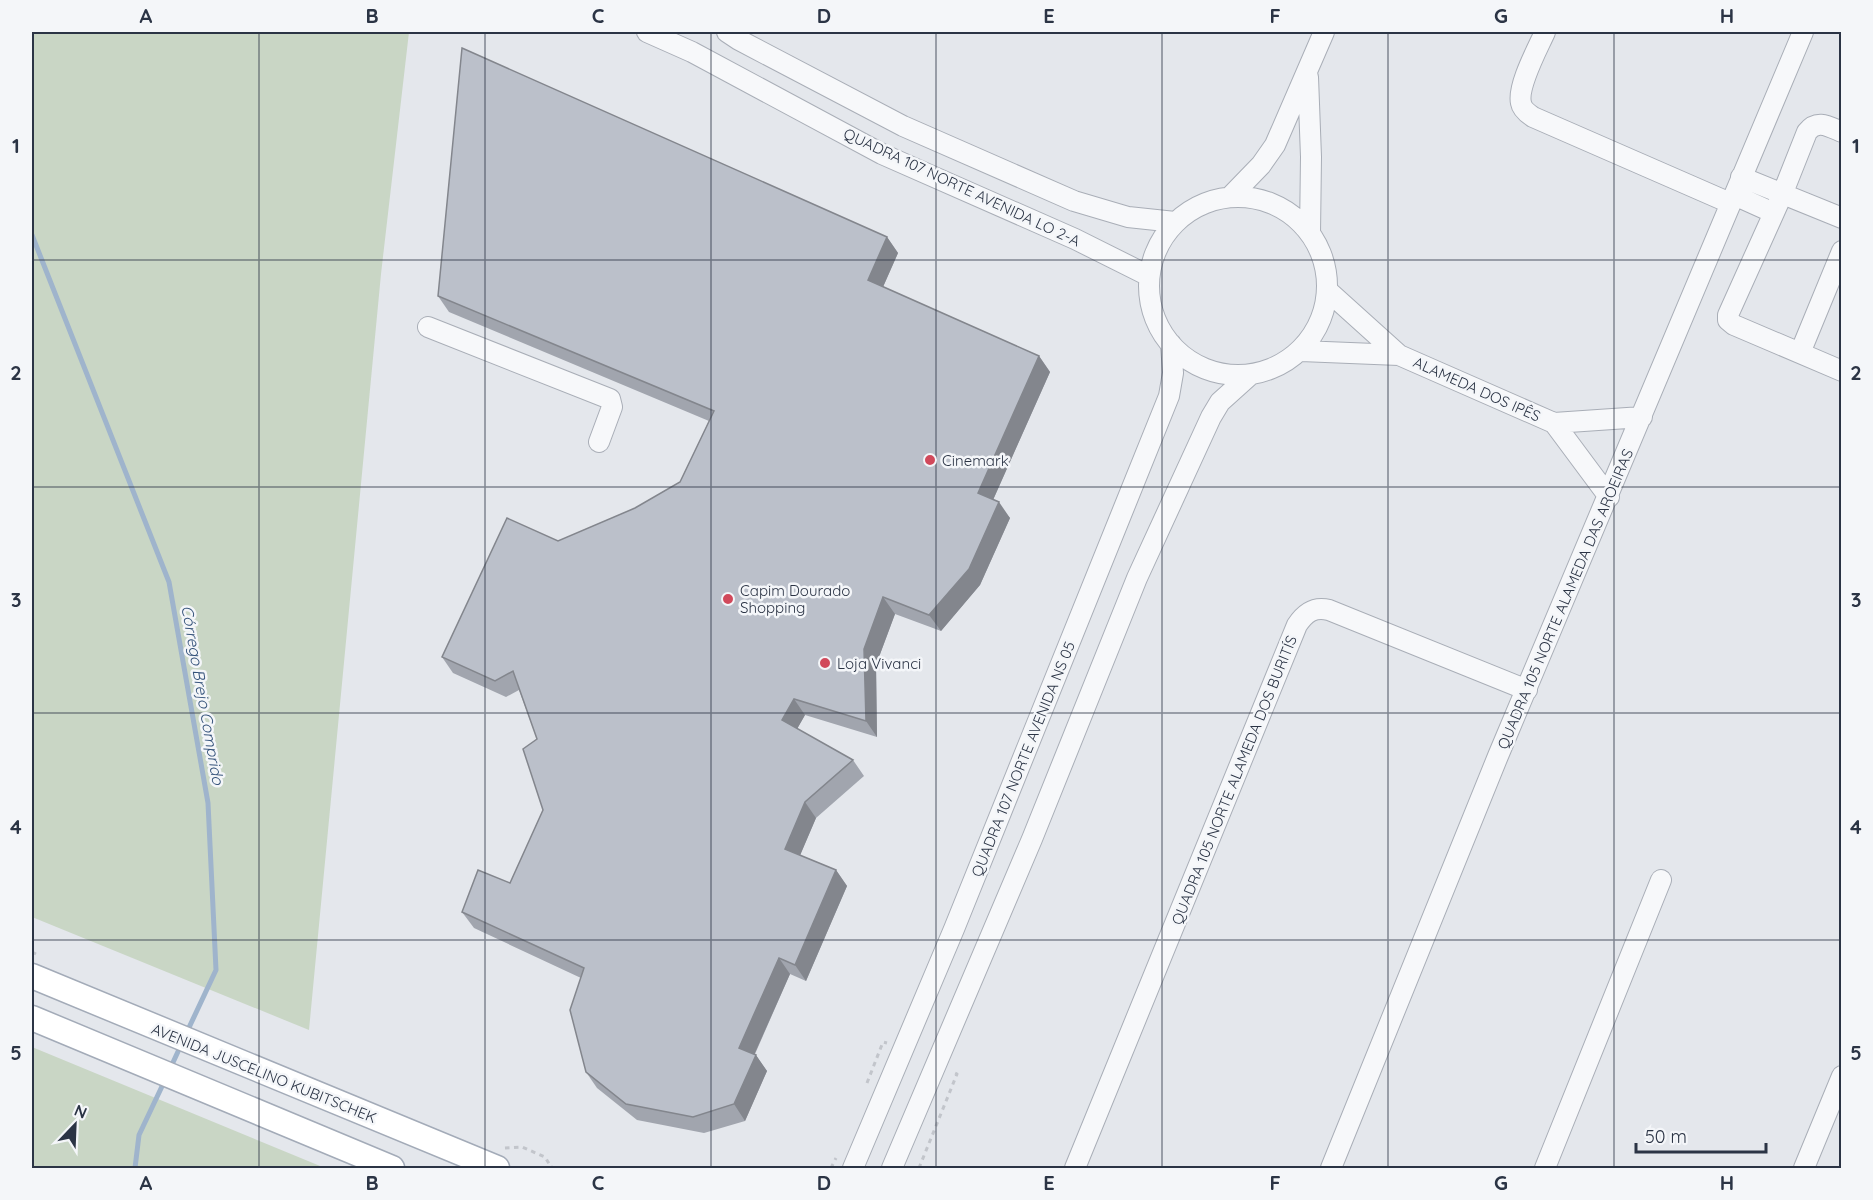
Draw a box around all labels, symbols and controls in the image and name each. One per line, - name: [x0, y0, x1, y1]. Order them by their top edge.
- text: A: [140, 3, 153, 28]
- text: B: [365, 3, 379, 28]
- text: C: [592, 3, 605, 28]
- text: D: [817, 3, 831, 28]
- text: E: [1043, 3, 1055, 28]
- text: F: [1269, 3, 1281, 28]
- text: G: [1494, 3, 1508, 28]
- text: H: [1720, 3, 1734, 28]
- street label: QUADRA 107 NORTE AVENIDA LO 2-A: [841, 124, 1084, 250]
- text: 1: [12, 133, 20, 158]
- text: 1: [1852, 133, 1860, 158]
- street label: ALAMEDA DOS IPÊS: [1410, 352, 1544, 426]
- text: 2: [10, 360, 22, 385]
- text: 2: [1850, 360, 1862, 385]
- street label: QUADRA 105 NORTE ALAMEDA DAS AROEIRAS: [1493, 446, 1637, 752]
- place label: Cinemark: [942, 451, 1009, 470]
- marker: Cinemark: [923, 453, 937, 467]
- place label: Capim Dourado Shopping: [740, 581, 850, 617]
- text: 3: [11, 587, 21, 612]
- text: 3: [1851, 587, 1861, 612]
- marker: Capim Dourado Shopping: [721, 592, 735, 606]
- water label: Córrego Brejo Comprido: [177, 604, 229, 788]
- street label: QUADRA 105 NORTE ALAMEDA DOS BURITÍS: [1167, 633, 1301, 927]
- street label: QUADRA 107 NORTE AVENIDA NS 05: [967, 638, 1079, 880]
- place label: Loja Vivanci: [837, 654, 921, 673]
- marker: Loja Vivanci: [818, 656, 832, 670]
- text: 4: [10, 814, 22, 839]
- text: 4: [1850, 814, 1862, 839]
- street label: AVENIDA JUSCELINO KUBITSCHEK: [149, 1019, 379, 1127]
- text: 5: [10, 1040, 22, 1065]
- text: 5: [1850, 1040, 1862, 1065]
- north arrow: [45, 1095, 105, 1155]
- text: N: [72, 1100, 90, 1123]
- scale bar: [1636, 1116, 1766, 1154]
- text: 50 m: [1645, 1125, 1687, 1148]
- text: A: [140, 1170, 153, 1195]
- text: B: [365, 1170, 379, 1195]
- text: C: [592, 1170, 605, 1195]
- text: D: [817, 1170, 831, 1195]
- text: E: [1043, 1170, 1055, 1195]
- text: F: [1269, 1170, 1281, 1195]
- text: G: [1494, 1170, 1508, 1195]
- text: H: [1720, 1170, 1734, 1195]

